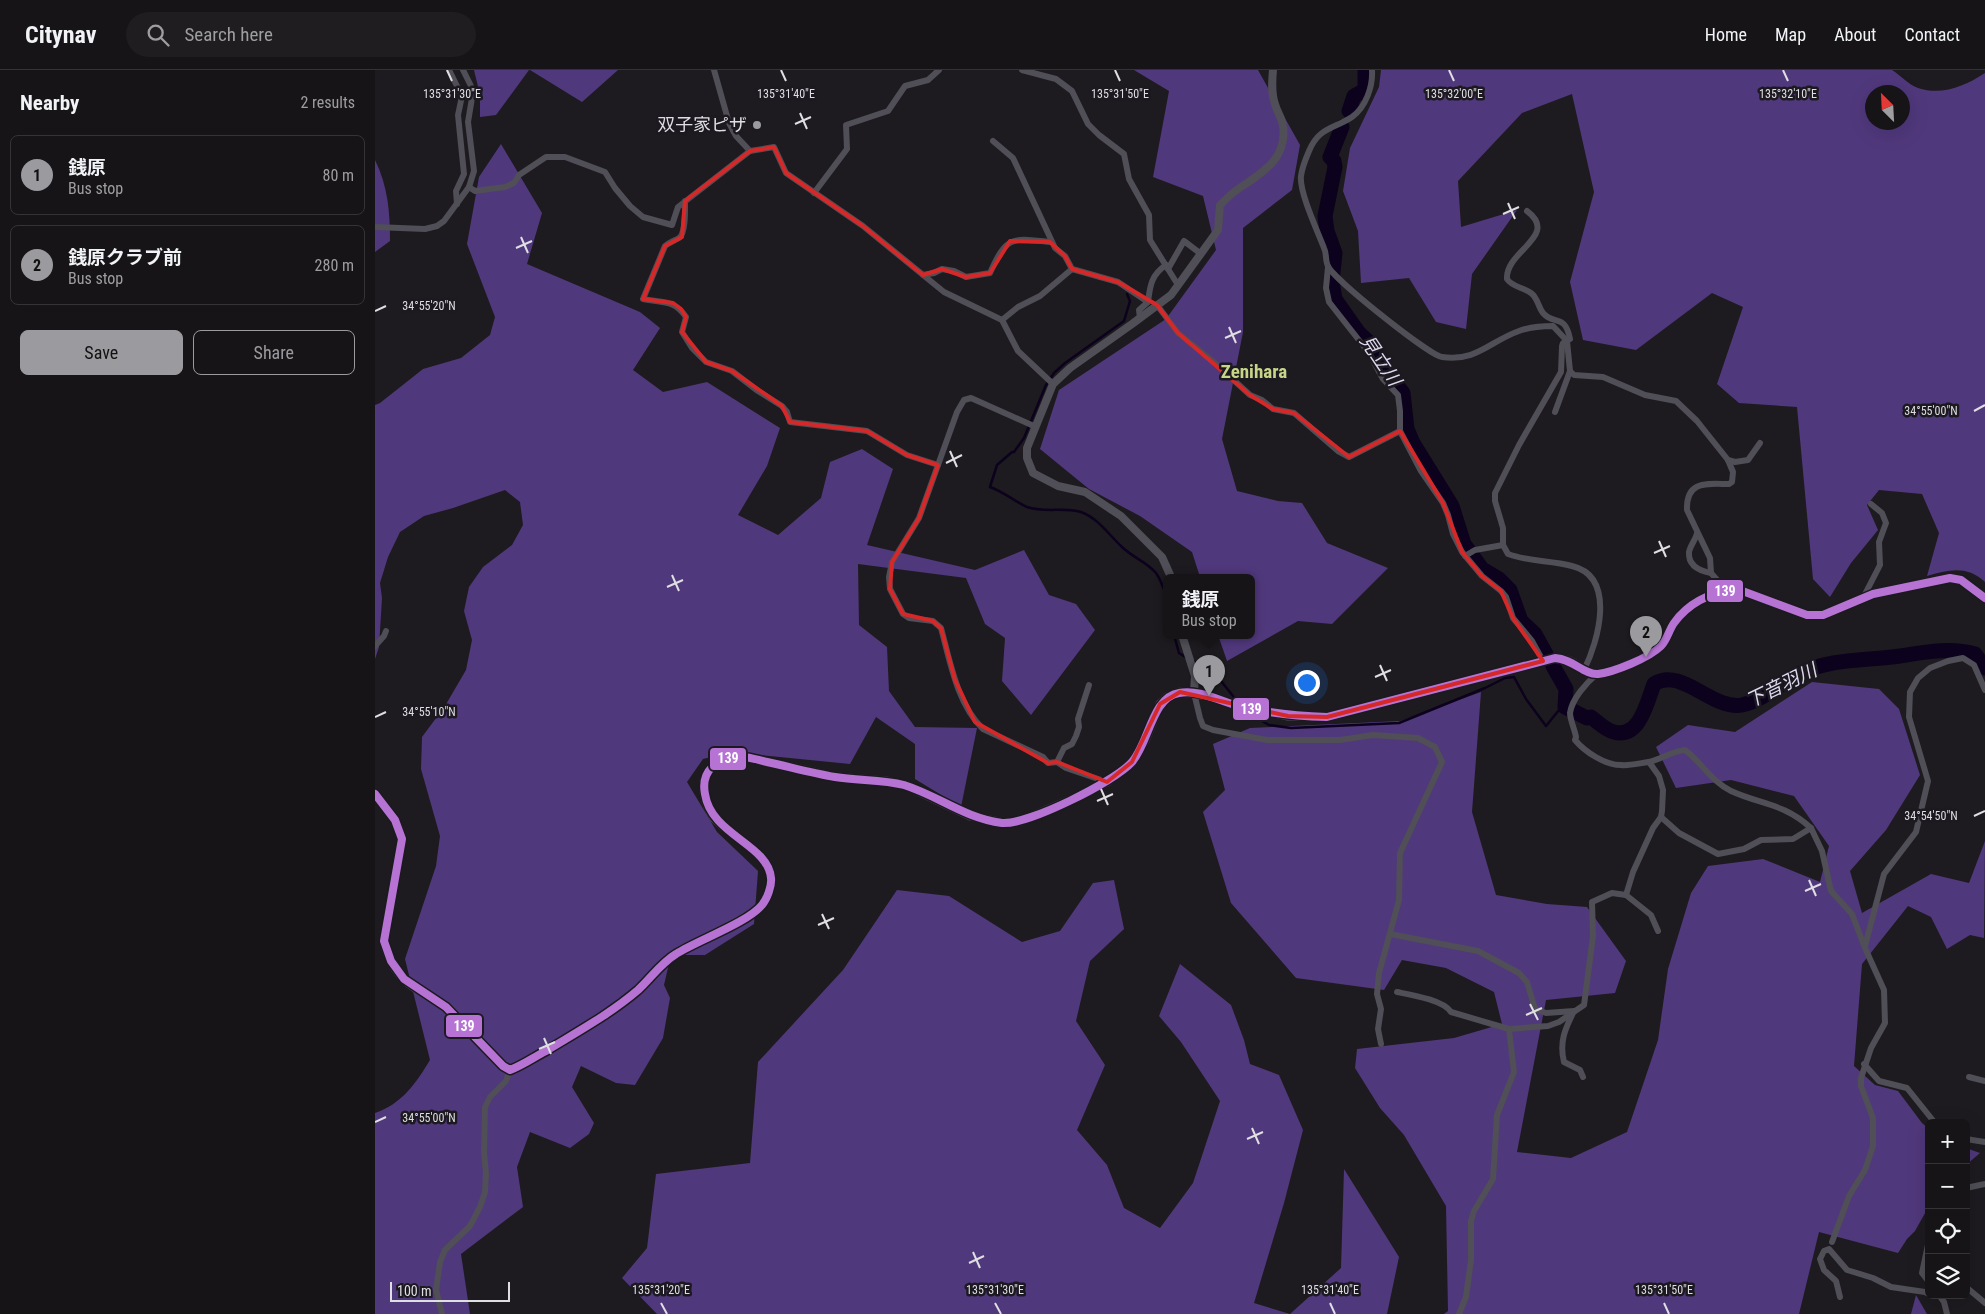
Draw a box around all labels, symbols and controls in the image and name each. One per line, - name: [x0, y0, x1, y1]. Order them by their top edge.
- search box: [126, 12, 476, 57]
- text: Citynav: [25, 21, 96, 49]
- icon: search: [144, 21, 172, 49]
- text: Search here: [184, 23, 273, 46]
- text: Home: [1705, 24, 1747, 45]
- text: Map: [1775, 24, 1806, 45]
- text: About: [1834, 24, 1876, 45]
- text: Contact: [1904, 24, 1960, 45]
- north arrow: [1865, 85, 1910, 130]
- text: 135°31'30"E: [423, 87, 481, 101]
- text: 135°31'40"E: [757, 87, 815, 101]
- text: 135°31'50"E: [1091, 87, 1149, 101]
- text: 135°32'00"E: [1425, 87, 1483, 101]
- text: 135°32'10"E: [1759, 87, 1817, 101]
- text: Nearby: [20, 91, 79, 115]
- text: 2 results: [300, 93, 355, 112]
- place label: 双子家ピザ: [657, 114, 747, 135]
- marker: 双子家ピザ: [751, 119, 763, 131]
- text: 銭原: [68, 156, 106, 179]
- text: 1: [33, 166, 41, 185]
- text: 80 m: [322, 166, 354, 185]
- text: Bus stop: [68, 179, 123, 198]
- text: 銭原クラブ前: [68, 246, 182, 269]
- text: 2: [33, 256, 41, 275]
- text: 280 m: [315, 256, 354, 275]
- text: Bus stop: [68, 269, 123, 288]
- text: 34°55'20"N: [402, 299, 456, 313]
- button: Save: [20, 330, 183, 375]
- button: Share: [193, 330, 355, 375]
- water label: 見立川: [1355, 330, 1407, 392]
- district label: Zenihara: [1221, 360, 1287, 383]
- text: 34°55'00"N: [1904, 404, 1958, 418]
- popup: [1163, 574, 1255, 639]
- line badge: 139: [1706, 579, 1744, 603]
- text: 139: [1714, 583, 1736, 599]
- text: 銭原: [1181, 588, 1219, 611]
- text: Bus stop: [1181, 611, 1237, 630]
- pin: 2: [1630, 616, 1662, 657]
- pin: 1: [1193, 655, 1225, 696]
- water label: 下音羽川: [1742, 658, 1822, 712]
- your location: [1294, 670, 1320, 696]
- line badge: 139: [1232, 697, 1270, 721]
- text: 139: [1240, 701, 1262, 717]
- text: 34°55'10"N: [402, 705, 456, 719]
- line badge: 139: [709, 747, 747, 771]
- text: 139: [717, 750, 739, 766]
- text: 34°54'50"N: [1904, 809, 1958, 823]
- line badge: 139: [445, 1014, 483, 1038]
- text: 139: [453, 1018, 475, 1034]
- text: 34°55'00"N: [402, 1111, 456, 1125]
- map controls: [1925, 1119, 1970, 1299]
- button: +: [1925, 1119, 1970, 1164]
- button: −: [1925, 1164, 1970, 1209]
- button: locate: [1925, 1209, 1970, 1254]
- button: layers: [1925, 1254, 1970, 1299]
- scale bar: [390, 1279, 510, 1302]
- text: 100 m: [397, 1283, 432, 1299]
- text: 135°31'20"E: [632, 1283, 690, 1297]
- text: 135°31'30"E: [966, 1283, 1024, 1297]
- text: 135°31'40"E: [1301, 1283, 1359, 1297]
- text: 135°31'50"E: [1635, 1283, 1693, 1297]

